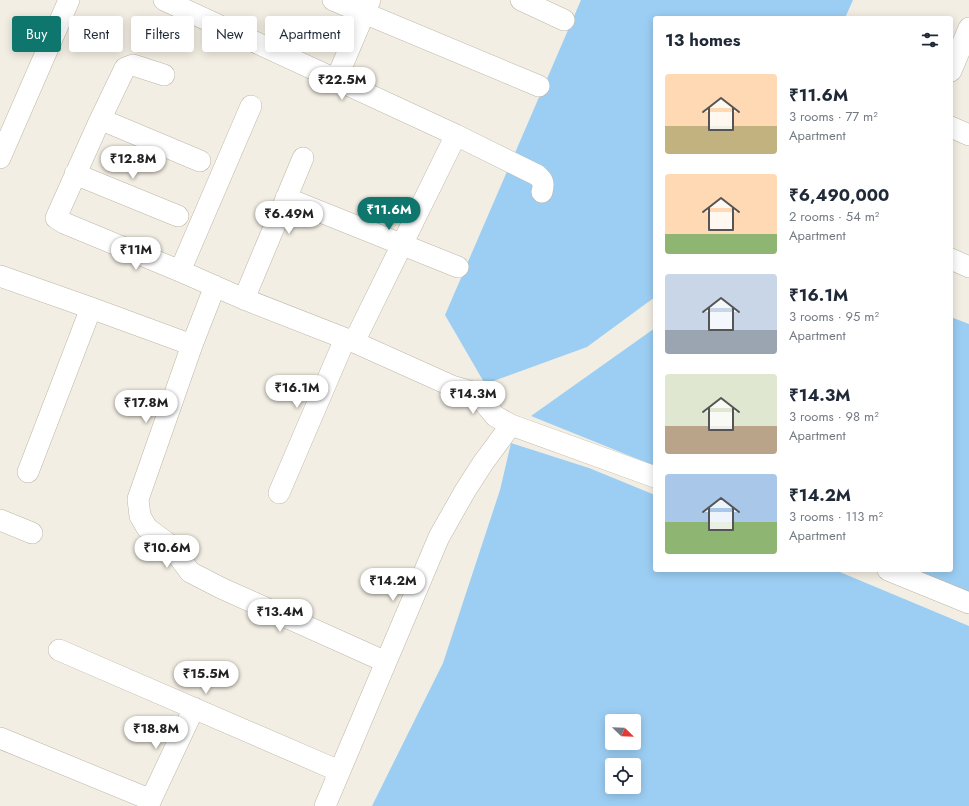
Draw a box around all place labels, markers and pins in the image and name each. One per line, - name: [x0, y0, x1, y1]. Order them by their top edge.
- pin: ₹22.5M: [309, 67, 375, 101]
- pin: ₹12.8M: [100, 146, 166, 180]
- pin: ₹11.6M: [356, 197, 422, 231]
- pin: ₹6.49M: [256, 201, 322, 235]
- pin: ₹11M: [112, 237, 160, 271]
- pin: ₹16.1M: [264, 375, 330, 409]
- pin: ₹14.3M: [440, 381, 506, 415]
- pin: ₹17.8M: [113, 390, 179, 424]
- pin: ₹10.6M: [134, 535, 200, 569]
- pin: ₹14.2M: [360, 568, 426, 602]
- pin: ₹13.4M: [247, 599, 313, 633]
- pin: ₹15.5M: [173, 661, 239, 695]
- pin: ₹18.8M: [123, 716, 189, 750]

